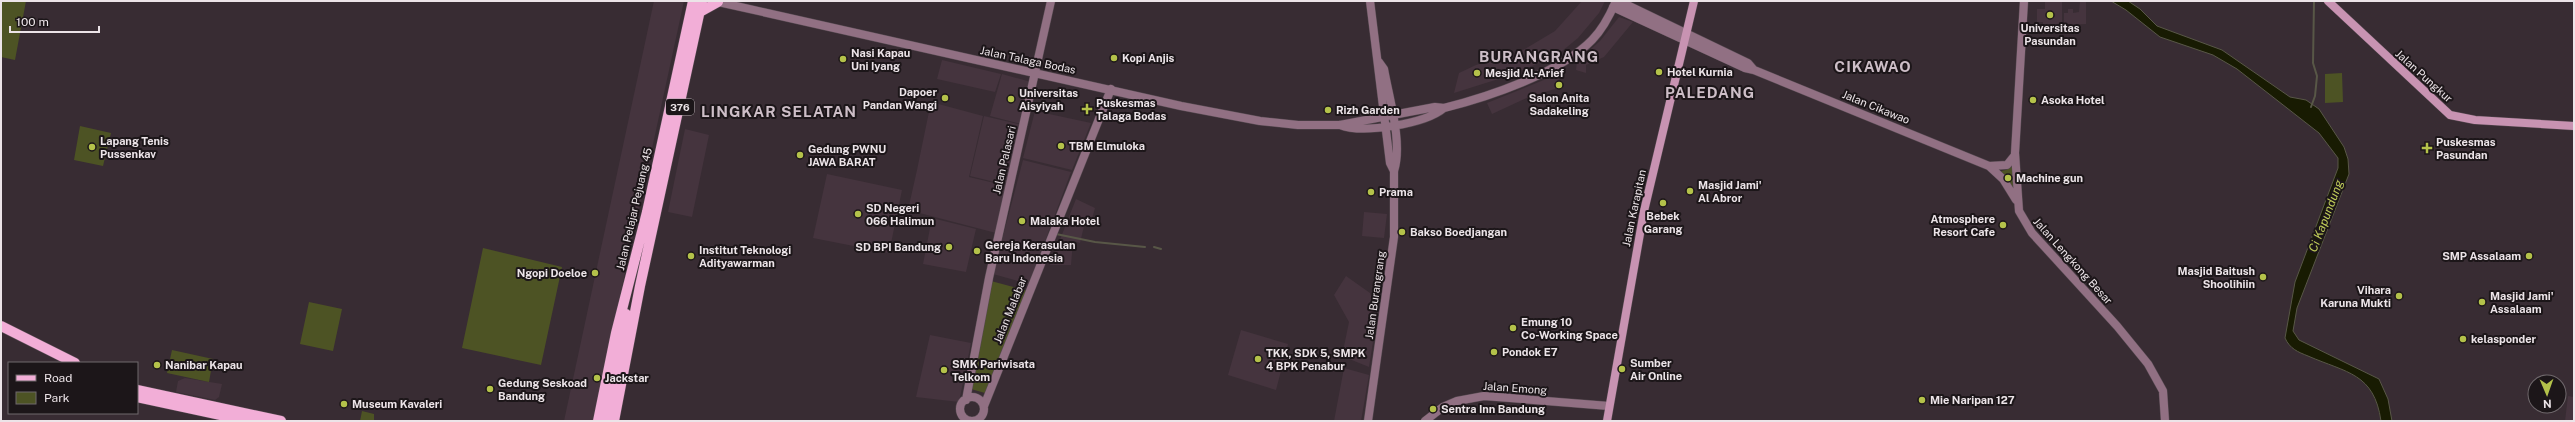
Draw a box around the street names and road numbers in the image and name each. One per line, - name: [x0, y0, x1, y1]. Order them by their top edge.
- street label: Jalan Talaga Bodas: [979, 44, 1077, 76]
- street label: Jalan Pungkur: [2393, 47, 2455, 105]
- street label: Jalan Cikawao: [1840, 88, 1912, 126]
- road number: 376: [666, 99, 694, 115]
- street label: Jalan Palasari: [990, 125, 1018, 195]
- street label: Jalan Pelajar Pejuang 45: [614, 147, 654, 271]
- street label: Jalan Karapitan: [1620, 168, 1648, 248]
- street label: Jalan Lengkong Besar: [2031, 215, 2115, 307]
- street label: Jalan Burangrang: [1363, 250, 1387, 340]
- street label: Jalan Malabar: [991, 275, 1029, 345]
- street label: Jalan Emong: [1482, 380, 1548, 396]

